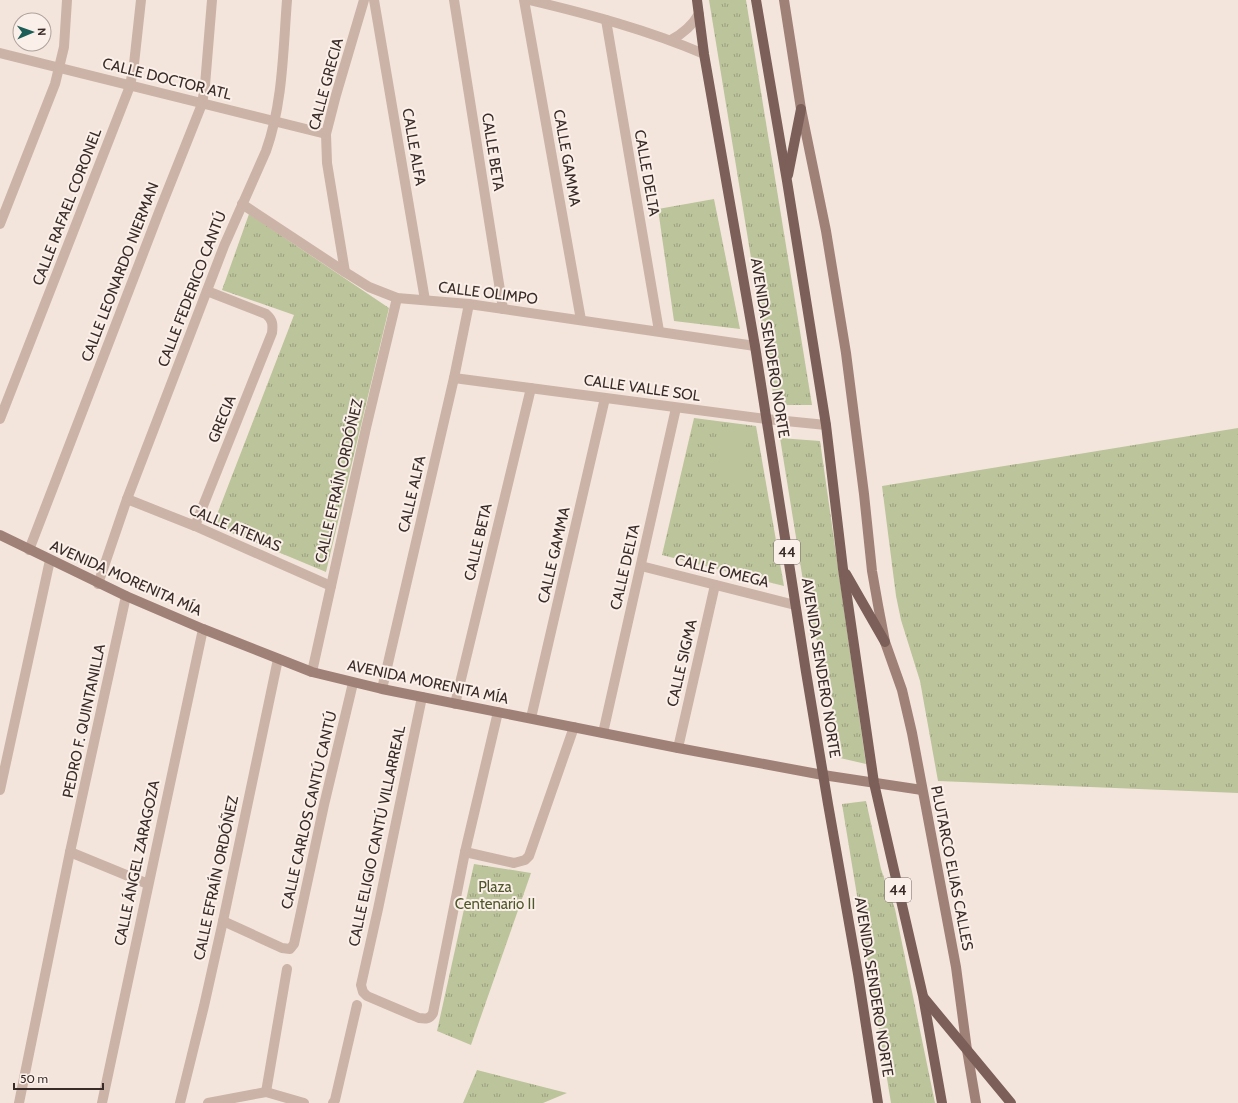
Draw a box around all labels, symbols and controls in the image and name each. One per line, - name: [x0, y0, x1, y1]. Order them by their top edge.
- north arrow: [12, 12, 52, 52]
- text: N: [35, 28, 49, 36]
- street label: CALLE GRECIA: [305, 35, 347, 132]
- street label: CALLE DOCTOR ATL: [101, 54, 234, 104]
- street label: CALLE ALFA: [398, 107, 430, 188]
- street label: CALLE GAMMA: [550, 108, 585, 209]
- street label: CALLE BETA: [478, 112, 508, 193]
- street label: CALLE RAFAEL CORONEL: [29, 126, 105, 288]
- street label: CALLE DELTA: [631, 128, 664, 218]
- street label: CALLE LEONARDO NIERMAN: [77, 180, 163, 364]
- street label: CALLE FEDERICO CANTÚ: [153, 208, 230, 369]
- street label: AVENIDA SENDERO NORTE: [747, 257, 793, 439]
- street label: CALLE OLIMPO: [437, 278, 539, 308]
- street label: CALLE VALLE SOL: [583, 371, 702, 405]
- street label: GRECIA: [204, 392, 240, 445]
- street label: CALLE EFRAÍN ORDÓÑEZ: [310, 396, 367, 565]
- street label: CALLE ALFA: [394, 453, 430, 534]
- street label: CALLE ATENAS: [186, 500, 284, 556]
- street label: CALLE BETA: [460, 501, 496, 582]
- street label: CALLE GAMMA: [534, 504, 574, 605]
- street label: CALLE DELTA: [606, 522, 644, 612]
- street label: AVENIDA MORENITA MÍA: [47, 535, 206, 620]
- road number: 44: [774, 540, 800, 564]
- street label: CALLE OMEGA: [673, 551, 772, 592]
- street label: AVENIDA SENDERO NORTE: [798, 577, 844, 759]
- street label: CALLE SIGMA: [663, 617, 701, 709]
- street label: PEDRO F. QUINTANILLA: [59, 642, 109, 800]
- street label: AVENIDA MORENITA MÍA: [346, 655, 511, 708]
- street label: CALLE CARLOS CANTÚ CANTÚ: [276, 709, 341, 911]
- street label: CALLE ELIGIO CANTÚ VILLARREAL: [344, 723, 409, 948]
- street label: CALLE ÁNGEL ZARAGOZA: [110, 778, 163, 947]
- street label: PLUTARCO ELIAS CALLES: [927, 784, 977, 952]
- street label: CALLE EFRAÍN ORDÓÑEZ: [189, 793, 242, 962]
- park label: Plaza Centenario II: [455, 878, 535, 913]
- road number: 44: [885, 878, 911, 902]
- street label: AVENIDA SENDERO NORTE: [851, 896, 897, 1078]
- scale bar: [14, 1065, 103, 1091]
- text: 50 m: [20, 1071, 48, 1086]

